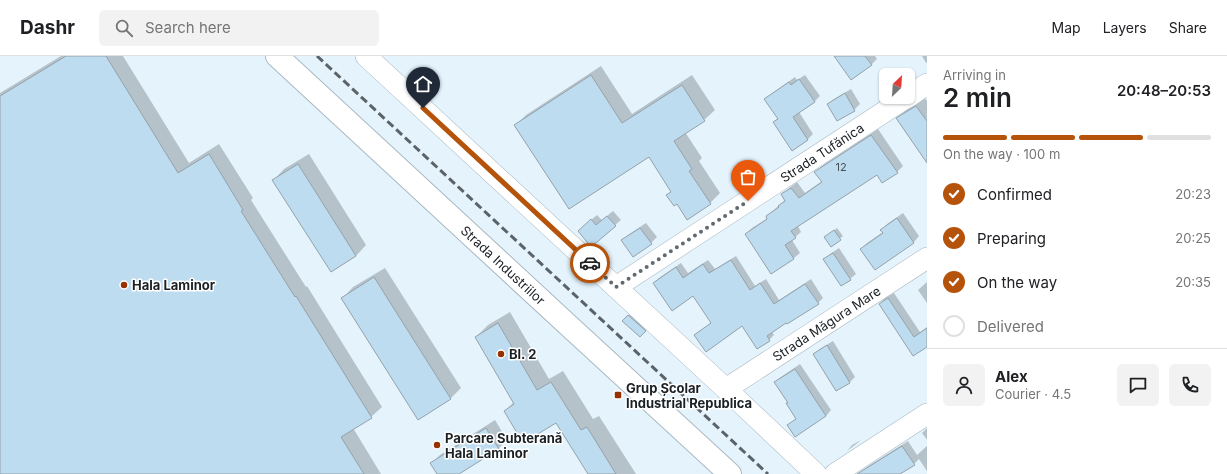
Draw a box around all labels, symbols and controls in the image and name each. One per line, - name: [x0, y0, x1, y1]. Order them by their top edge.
- search box: [99, 10, 379, 46]
- text: Dashr: [20, 16, 75, 39]
- icon: search: [113, 17, 135, 39]
- text: Search here: [145, 18, 231, 37]
- text: Map: [1052, 19, 1081, 36]
- text: Layers: [1103, 19, 1147, 36]
- text: Share: [1169, 19, 1207, 36]
- pin: [406, 67, 440, 108]
- text: Arriving in: [943, 67, 1006, 83]
- north arrow: [879, 68, 915, 104]
- map controls: [879, 68, 915, 104]
- icon: home: [412, 73, 434, 95]
- text: 20:48–20:53: [1117, 81, 1211, 100]
- text: 2 min: [943, 82, 1012, 113]
- street label: Strada Tufănica: [777, 119, 867, 186]
- text: On the way · 100 m: [943, 146, 1060, 162]
- pin: [731, 160, 765, 201]
- house number: 12: [835, 160, 847, 174]
- icon: bag: [737, 166, 759, 188]
- icon: check: [943, 183, 965, 205]
- text: Confirmed: [977, 185, 1052, 204]
- text: 20:23: [1175, 186, 1211, 202]
- street label: Strada Industriilor: [458, 222, 549, 308]
- icon: check: [943, 227, 965, 249]
- text: Preparing: [977, 229, 1046, 248]
- text: 20:25: [1175, 230, 1211, 246]
- courier: [570, 243, 610, 283]
- icon: car: [579, 252, 601, 274]
- icon: check: [943, 271, 965, 293]
- text: On the way: [977, 273, 1057, 292]
- text: 20:35: [1175, 274, 1211, 290]
- place label: Hala Laminor: [132, 277, 216, 293]
- marker: Hala Laminor: [119, 280, 129, 290]
- street label: Strada Măgura Mare: [770, 282, 884, 365]
- text: Delivered: [977, 317, 1044, 336]
- place label: Bl. 2: [509, 346, 536, 362]
- marker: Bl. 2: [496, 349, 506, 359]
- button: person: [943, 364, 985, 406]
- button: chat: [1117, 364, 1159, 406]
- button: phone: [1169, 364, 1211, 406]
- text: Alex: [995, 367, 1028, 386]
- place label: Grup Școlar Industrial Republica: [626, 380, 752, 411]
- text: Courier · 4.5: [995, 386, 1071, 402]
- marker: Grup Școlar Industrial Republica: [613, 390, 623, 400]
- place label: Parcare Subterană Hala Laminor: [445, 430, 562, 461]
- marker: Parcare Subterană Hala Laminor: [432, 440, 442, 450]

